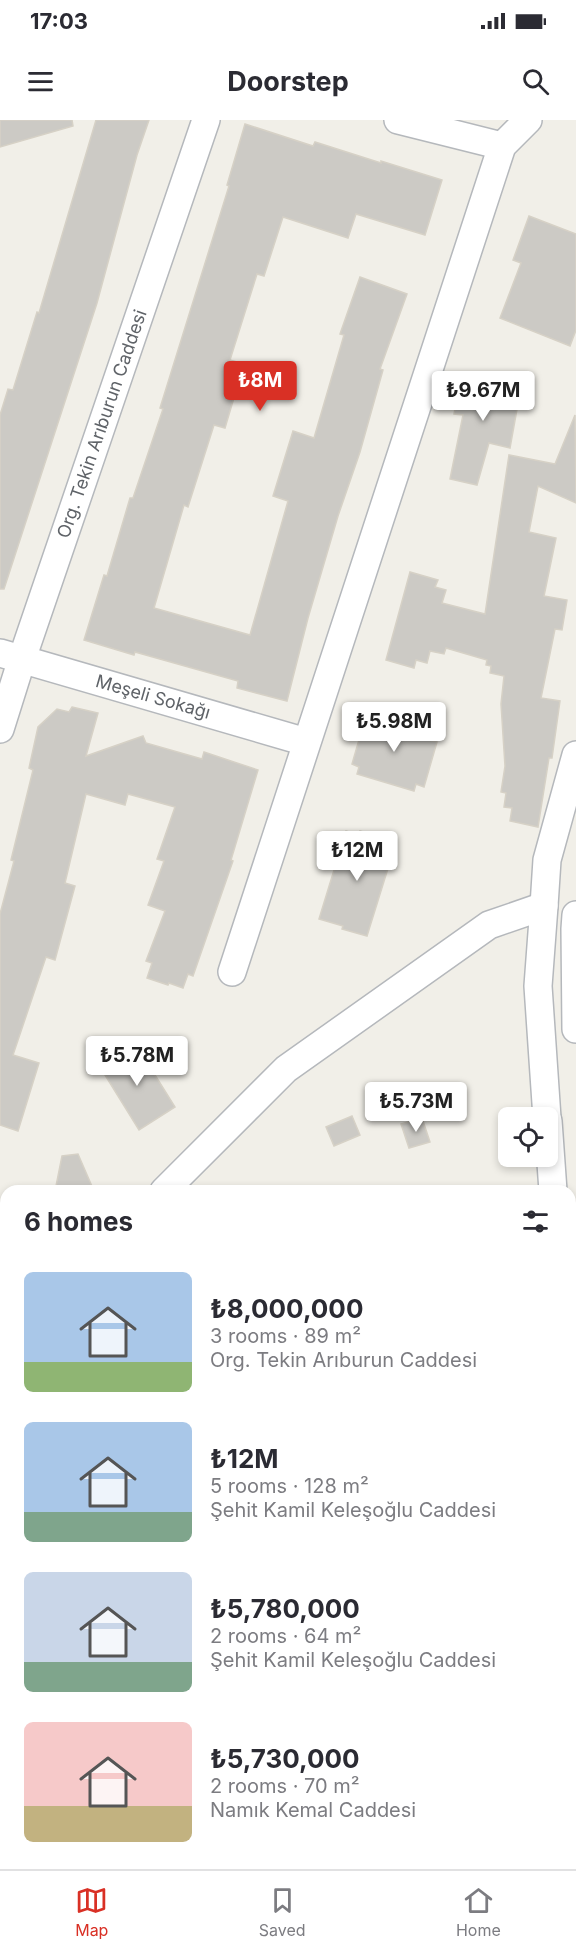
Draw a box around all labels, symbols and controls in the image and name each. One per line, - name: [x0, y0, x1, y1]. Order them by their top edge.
- text: 17:03: [30, 8, 88, 34]
- icon: menu: [24, 65, 57, 98]
- text: Doorstep: [227, 65, 349, 98]
- icon: search: [519, 65, 552, 98]
- street label: Org. Tekin Arıburun Caddesi: [52, 307, 151, 541]
- pin: ₺8M: [231, 361, 289, 412]
- text: ₺8M: [238, 368, 282, 392]
- pin: ₺9.67M: [434, 371, 532, 422]
- text: ₺9.67M: [446, 378, 520, 402]
- street label: Meşeli Sokağı: [93, 670, 213, 723]
- pin: ₺5.98M: [345, 702, 443, 753]
- text: ₺5.98M: [356, 709, 432, 733]
- pin: ₺12M: [321, 831, 393, 882]
- text: ₺12M: [331, 838, 383, 862]
- pin: ₺5.78M: [88, 1036, 186, 1087]
- text: ₺5.78M: [100, 1043, 174, 1067]
- pin: ₺5.73M: [367, 1082, 465, 1133]
- text: ₺5.73M: [379, 1089, 453, 1113]
- map controls: [498, 1107, 558, 1167]
- button: locate: [498, 1107, 558, 1167]
- icon: filters: [519, 1205, 552, 1238]
- text: 6 homes: [24, 1206, 133, 1237]
- text: ₺8,000,000: [210, 1293, 363, 1324]
- icon: home: [72, 1296, 144, 1368]
- text: 3 rooms · 89 m²: [210, 1324, 361, 1348]
- text: Org. Tekin Arıburun Caddesi: [210, 1348, 477, 1372]
- text: ₺12M: [210, 1443, 279, 1474]
- icon: home: [72, 1446, 144, 1518]
- text: 5 rooms · 128 m²: [210, 1474, 369, 1498]
- text: Şehit Kamil Keleşoğlu Caddesi: [210, 1498, 496, 1522]
- text: ₺5,780,000: [210, 1593, 360, 1624]
- icon: home: [72, 1596, 144, 1668]
- text: 2 rooms · 64 m²: [210, 1624, 361, 1648]
- text: Şehit Kamil Keleşoğlu Caddesi: [210, 1648, 496, 1672]
- text: ₺5,730,000: [210, 1743, 360, 1774]
- icon: home: [72, 1746, 144, 1818]
- text: 2 rooms · 70 m²: [210, 1774, 360, 1798]
- text: Namık Kemal Caddesi: [210, 1798, 416, 1822]
- tab: Map: [75, 1884, 108, 1940]
- tab: Saved: [259, 1884, 306, 1940]
- tab: Home: [456, 1884, 501, 1940]

